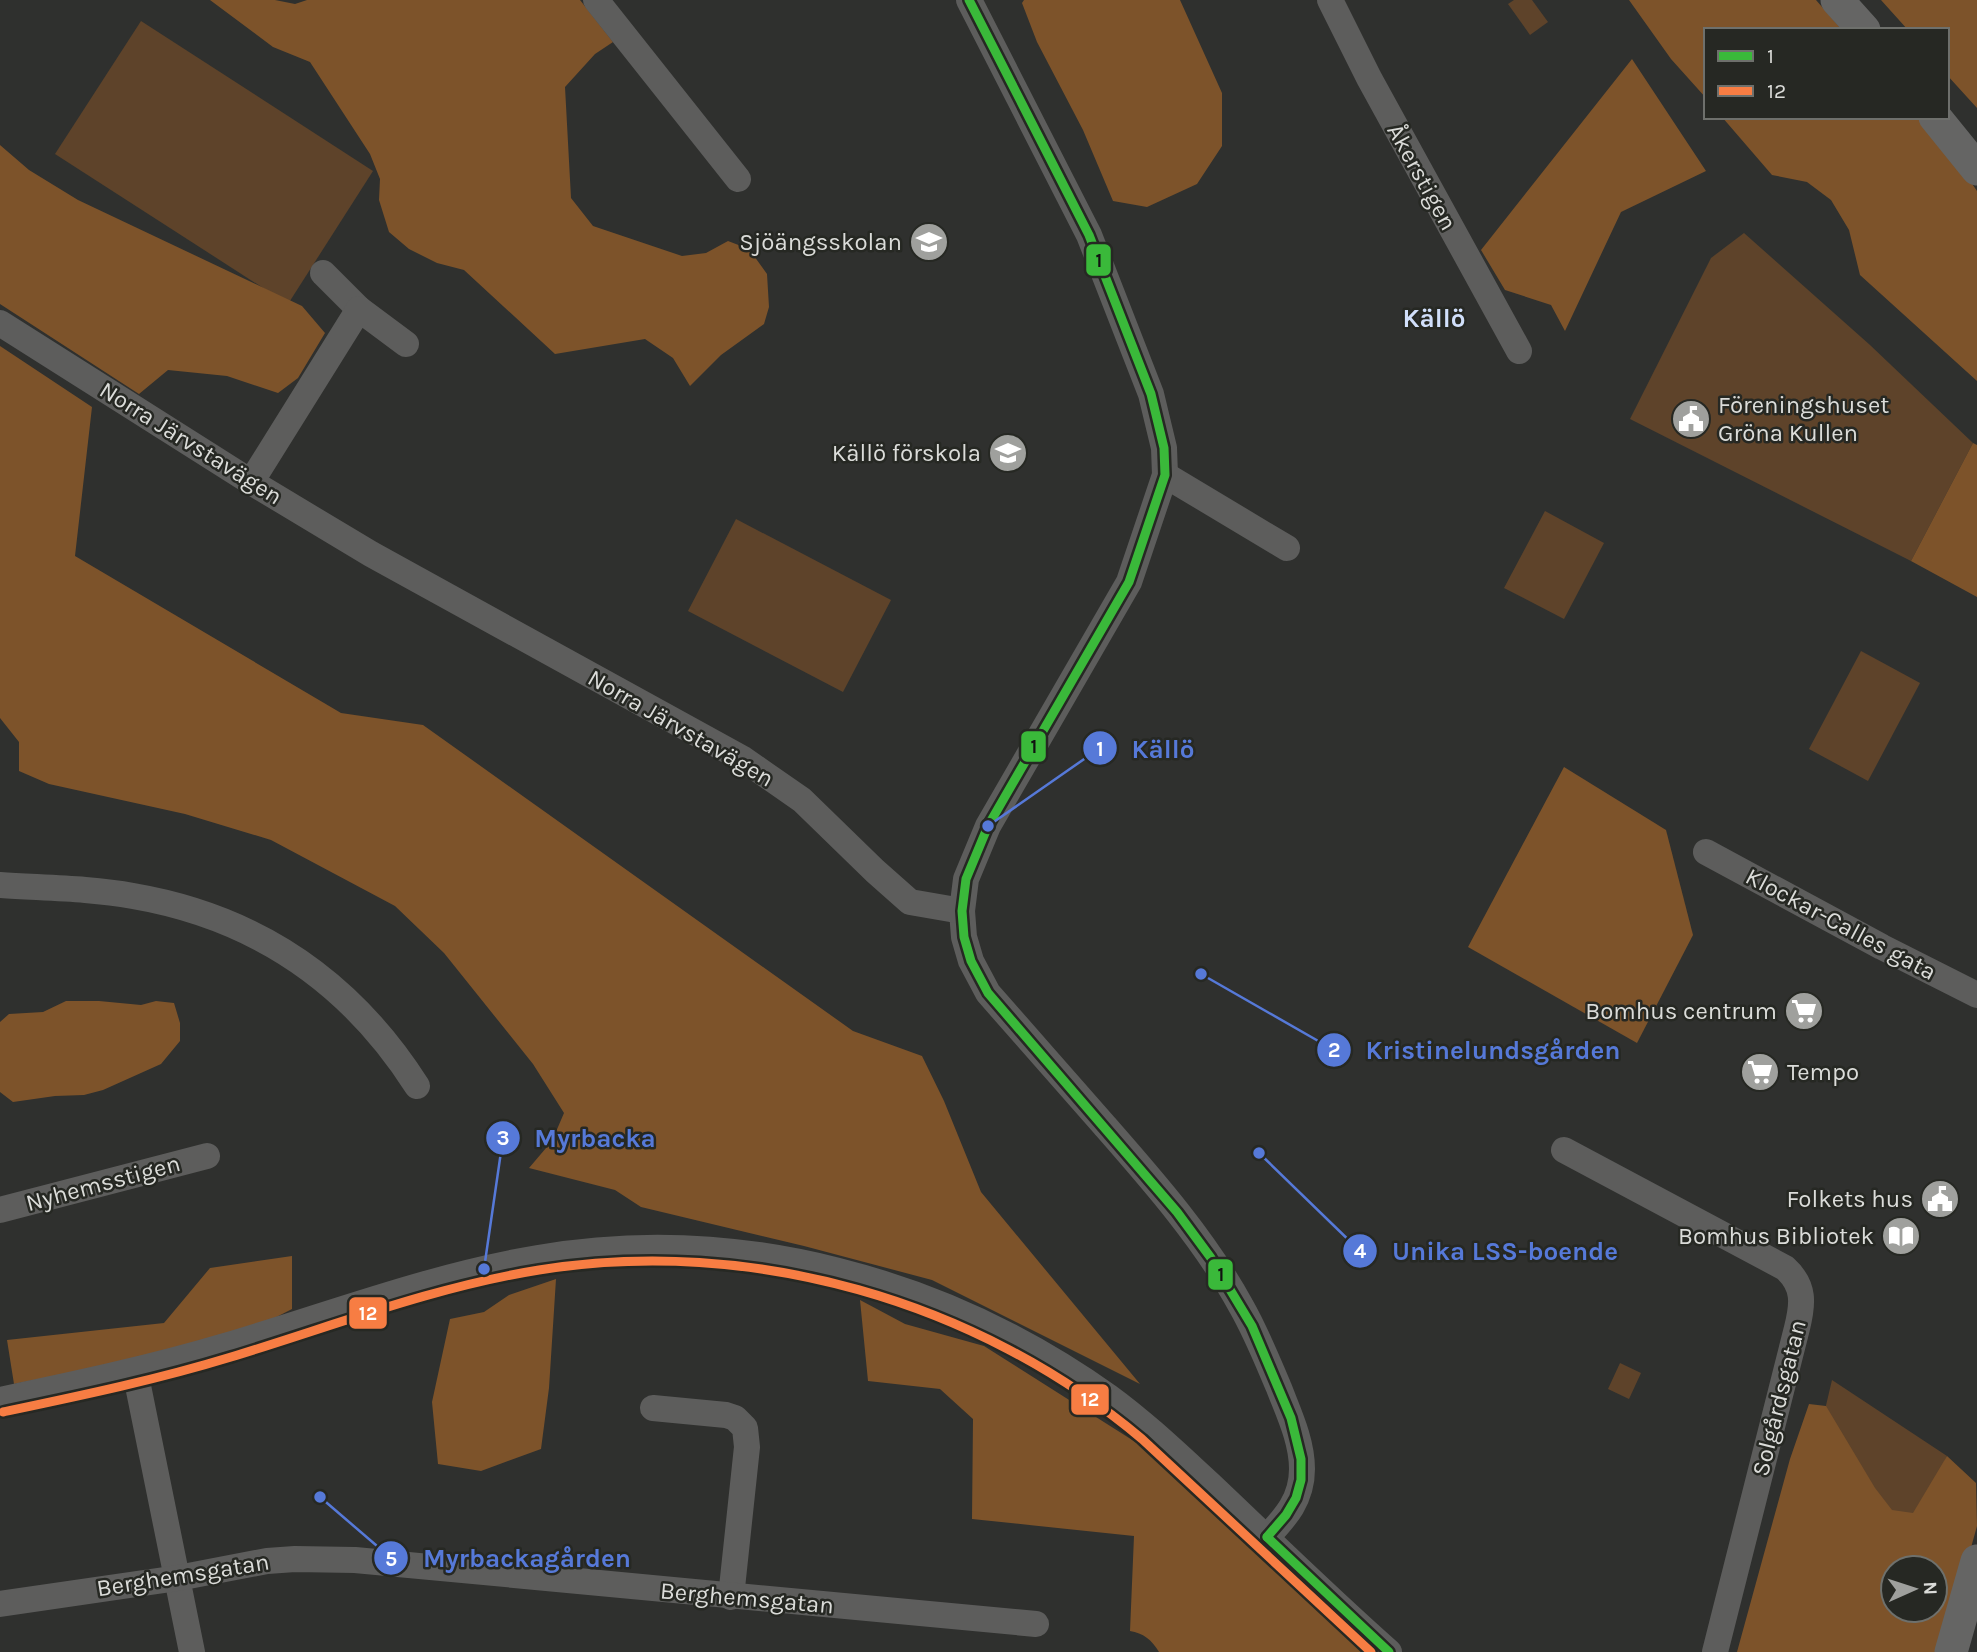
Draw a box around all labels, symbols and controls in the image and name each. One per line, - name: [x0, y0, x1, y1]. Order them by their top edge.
- legend: [1704, 28, 1949, 119]
- text: 1: [1767, 44, 1774, 68]
- text: 12: [1767, 79, 1786, 103]
- street label: Åkerstigen: [1381, 118, 1464, 235]
- school or university icon: Sjöängsskolan: [908, 221, 950, 263]
- place label: Sjöängsskolan: [739, 228, 902, 256]
- line badge: 1: [1085, 243, 1112, 277]
- text: 1: [1096, 250, 1102, 272]
- district label: Källö: [1403, 303, 1465, 334]
- street label: Norra Järvstavägen: [95, 376, 287, 510]
- place label: Föreningshuset Gröna Kullen: [1718, 391, 1889, 447]
- public building icon: Föreningshuset Gröna Kullen: [1670, 398, 1712, 440]
- school or university icon: Källö förskola: [987, 432, 1029, 474]
- place label: Källö förskola: [832, 439, 981, 467]
- street label: Norra Järvstavägen: [583, 663, 779, 793]
- callout: Källö: [1082, 725, 1208, 772]
- line badge: 1: [1020, 730, 1047, 763]
- text: Källö: [1132, 734, 1194, 765]
- text: 1: [1031, 736, 1037, 758]
- text: 1: [1096, 737, 1104, 761]
- street label: Klockar-Calles gata: [1741, 862, 1941, 986]
- supermarket icon: Bomhus centrum: [1783, 990, 1825, 1032]
- place label: Bomhus centrum: [1585, 997, 1777, 1025]
- callout: Kristinelundsgården: [1316, 1026, 1634, 1073]
- text: Kristinelundsgården: [1366, 1035, 1620, 1066]
- text: 2: [1328, 1038, 1340, 1062]
- supermarket icon: Tempo: [1739, 1051, 1781, 1093]
- place label: Tempo: [1787, 1058, 1859, 1086]
- callout: Myrbacka: [485, 1115, 670, 1162]
- text: Myrbacka: [534, 1123, 656, 1154]
- text: 3: [496, 1126, 510, 1150]
- street label: Nyhemsstigen: [23, 1149, 183, 1217]
- public building icon: Folkets hus: [1919, 1178, 1961, 1220]
- place label: Folkets hus: [1786, 1185, 1913, 1213]
- library icon: Bomhus Bibliotek: [1880, 1215, 1922, 1257]
- place label: Bomhus Bibliotek: [1678, 1222, 1874, 1250]
- callout: Unika LSS-boende: [1343, 1227, 1632, 1274]
- text: Unika LSS-boende: [1392, 1236, 1618, 1267]
- text: 4: [1354, 1239, 1367, 1263]
- line badge: 1: [1207, 1258, 1234, 1291]
- text: 1: [1218, 1264, 1224, 1286]
- line badge: 12: [348, 1296, 388, 1330]
- text: 12: [359, 1303, 377, 1325]
- street label: Solgårdsgatan: [1746, 1317, 1812, 1479]
- line badge: 12: [1070, 1383, 1110, 1416]
- text: 12: [1081, 1389, 1099, 1411]
- callout: Myrbackagården: [374, 1535, 645, 1582]
- text: Myrbackagården: [423, 1543, 631, 1574]
- text: 5: [385, 1547, 397, 1571]
- street label: Berghemsgatan: [95, 1548, 271, 1602]
- north arrow: [1879, 1554, 1949, 1624]
- street label: Berghemsgatan: [659, 1576, 835, 1620]
- text: N: [1919, 1581, 1941, 1596]

